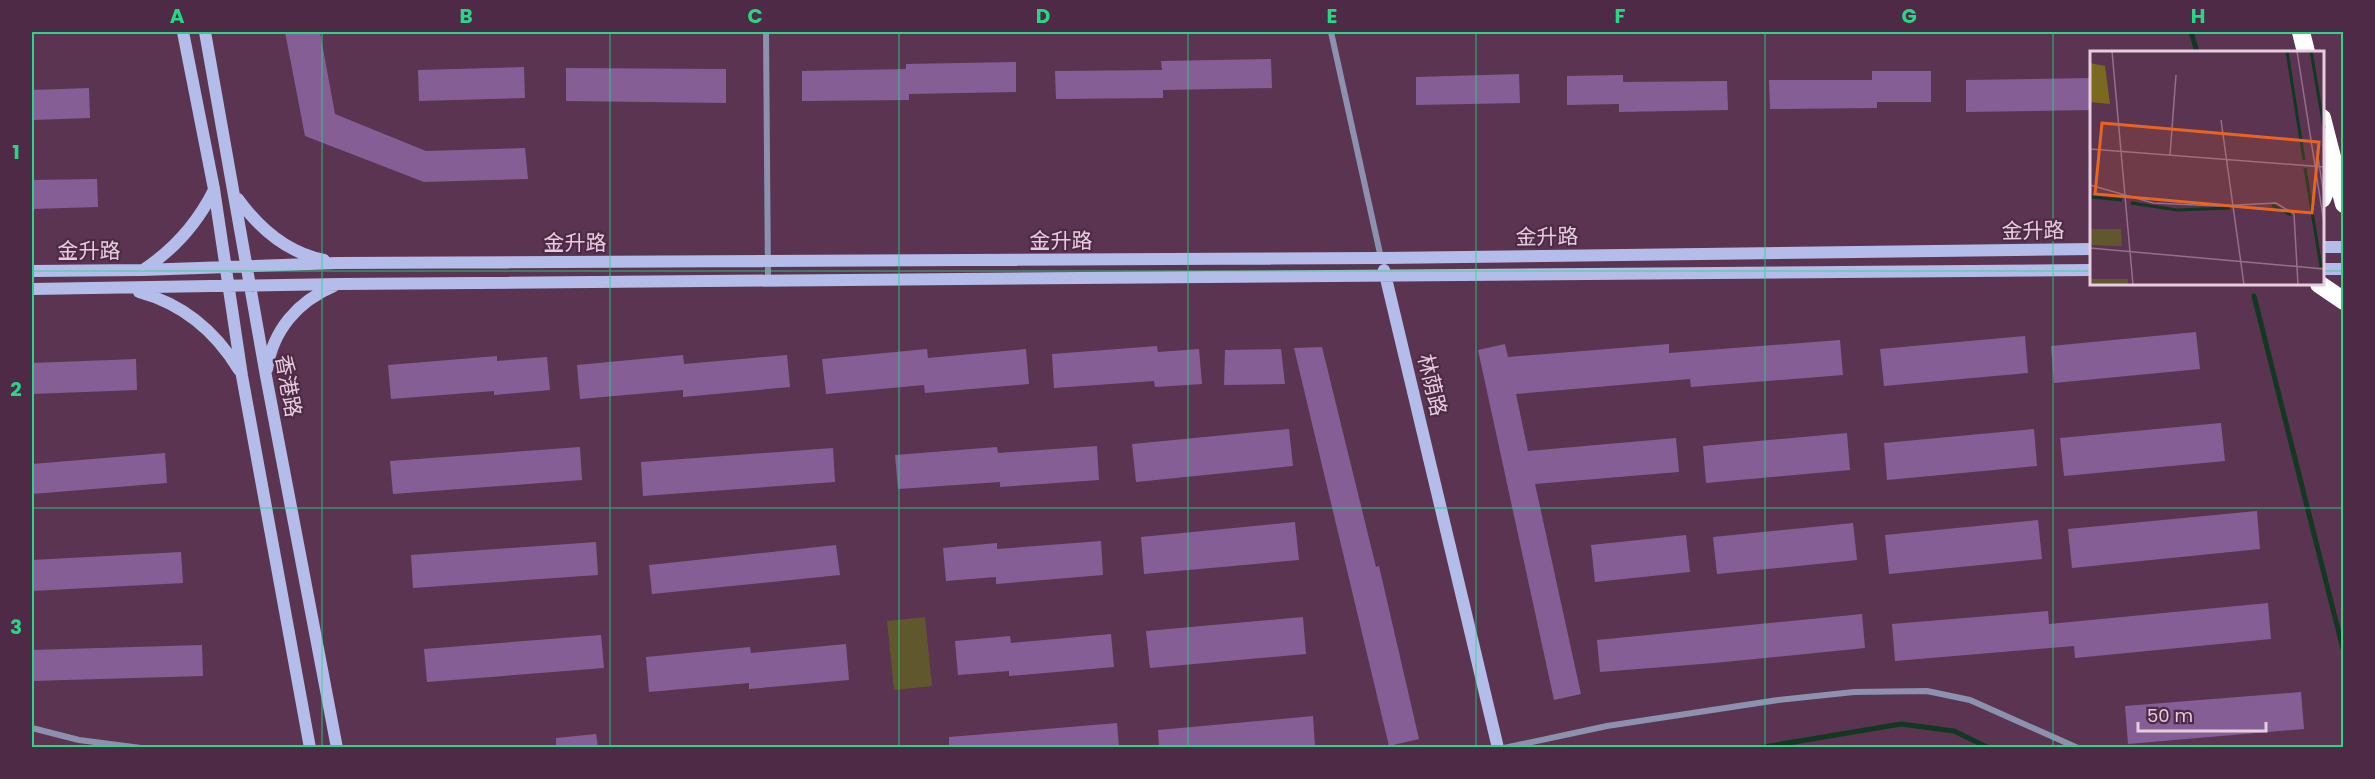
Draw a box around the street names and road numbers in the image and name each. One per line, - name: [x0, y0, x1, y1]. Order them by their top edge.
- street label: 金升路: [2001, 215, 2065, 246]
- street label: 金升路: [1515, 221, 1579, 252]
- street label: 金升路: [1030, 226, 1093, 255]
- street label: 金升路: [544, 228, 607, 257]
- street label: 金升路: [58, 236, 121, 265]
- street label: 林荫路: [1411, 351, 1454, 419]
- street label: 香港路: [269, 352, 308, 419]

